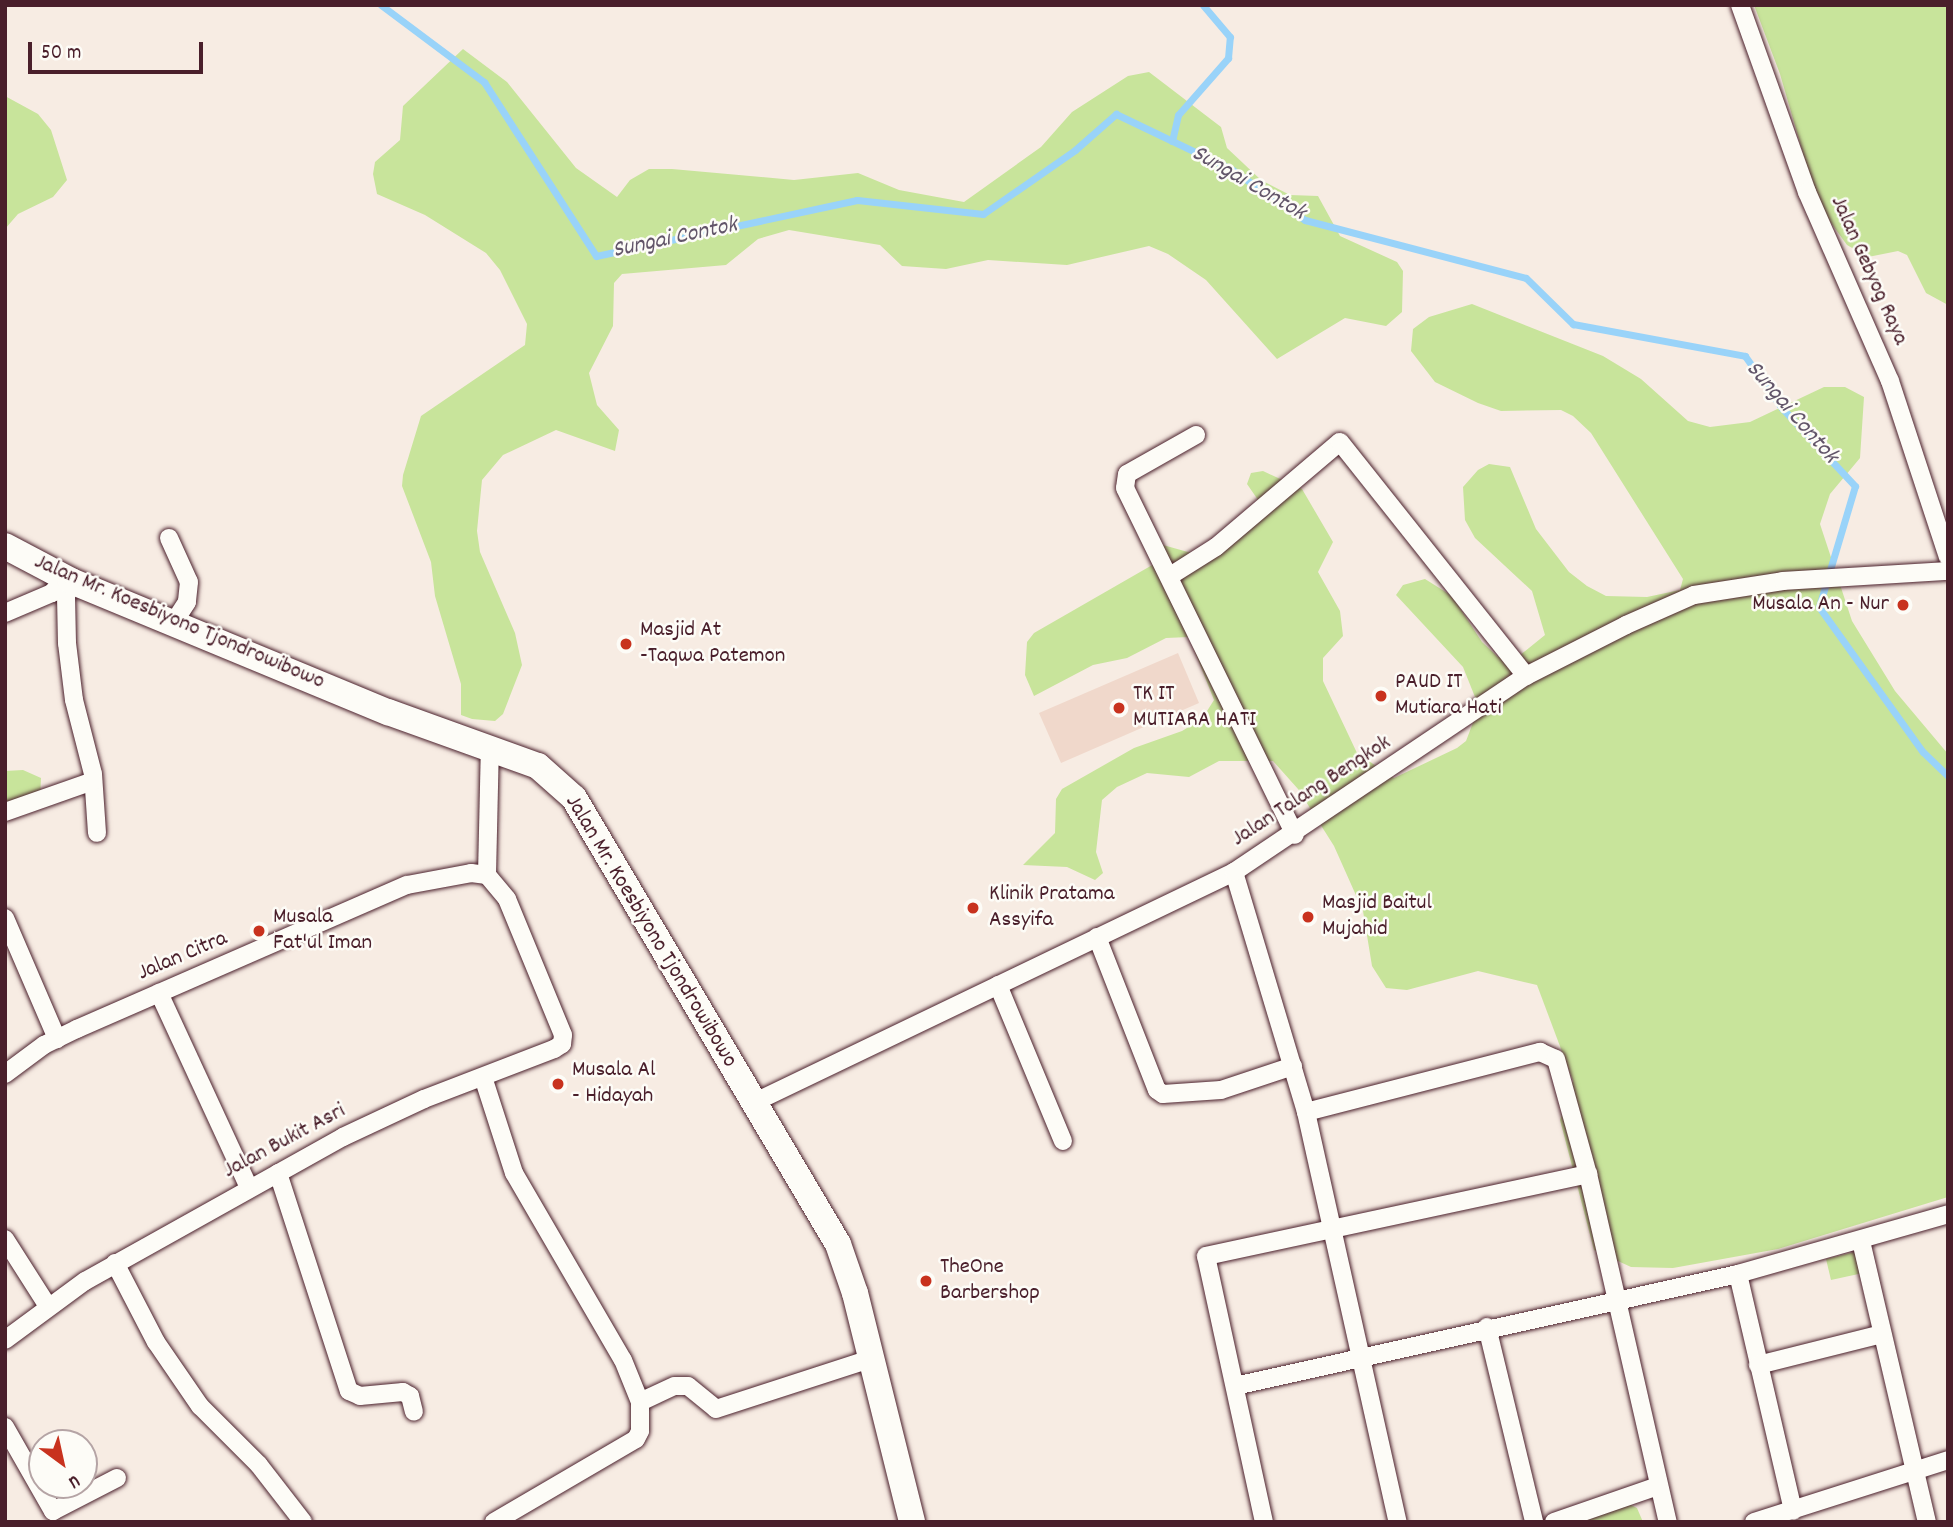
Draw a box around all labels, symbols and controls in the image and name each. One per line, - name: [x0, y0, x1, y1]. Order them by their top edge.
- scale bar: [32, 28, 206, 72]
- text: 50 m: [41, 39, 81, 69]
- water label: Sungai Contok: [1186, 140, 1310, 228]
- street label: Jalan Gebyog Raya: [1823, 192, 1913, 350]
- water label: Sungai Contok: [610, 212, 740, 266]
- water label: Sungai Contok: [1739, 356, 1843, 470]
- street label: Jalan Mr. Koesbiyono Tjondrowibowo: [30, 549, 328, 697]
- place label: Musala An - Nur: [1752, 591, 1889, 619]
- marker: Musala An - Nur: [1895, 597, 1911, 613]
- place label: Masjid At -Taqwa Patemon: [640, 617, 785, 671]
- marker: Masjid At -Taqwa Patemon: [618, 636, 634, 652]
- place label: PAUD IT Mutiara Hati: [1395, 669, 1502, 723]
- place label: TK IT MUTIARA HATI: [1133, 681, 1256, 735]
- marker: PAUD IT Mutiara Hati: [1373, 688, 1389, 704]
- marker: TK IT MUTIARA HATI: [1111, 700, 1127, 716]
- street label: Jalan Talang Bengkok: [1227, 730, 1397, 854]
- street label: Jalan Mr. Koesbiyono Tjondrowibowo: [558, 791, 742, 1073]
- place label: Klinik Pratama Assyifa: [989, 881, 1114, 935]
- place label: Masjid Baitul Mujahid: [1322, 890, 1432, 944]
- marker: Klinik Pratama Assyifa: [963, 898, 983, 918]
- place label: Musala Fat'ul Iman: [273, 904, 372, 958]
- marker: Masjid Baitul Mujahid: [1300, 909, 1316, 925]
- marker: Musala Fat'ul Iman: [251, 923, 267, 939]
- street label: Jalan Citra: [134, 926, 232, 988]
- place label: Musala Al - Hidayah: [572, 1057, 655, 1111]
- marker: Musala Al - Hidayah: [550, 1076, 566, 1092]
- street label: Jalan Bukit Asri: [219, 1098, 351, 1186]
- place label: TheOne Barbershop: [940, 1254, 1040, 1308]
- marker: TheOne Barbershop: [918, 1273, 934, 1289]
- north arrow: [28, 1429, 98, 1499]
- text: U: [62, 1467, 85, 1494]

